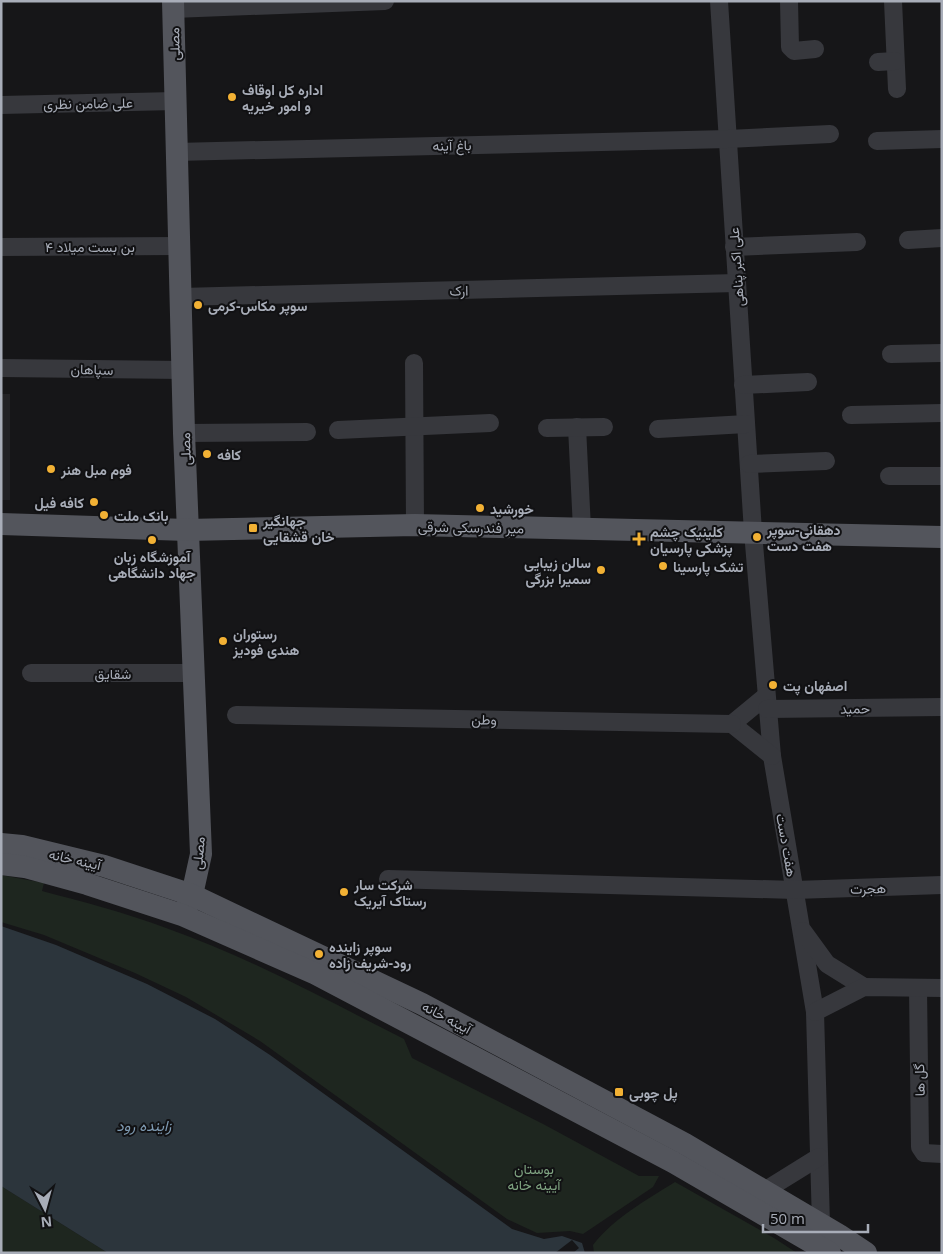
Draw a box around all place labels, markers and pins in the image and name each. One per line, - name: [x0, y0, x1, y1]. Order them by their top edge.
- place label: اداره کل اوقاف و امور خیریه: [242, 80, 323, 115]
- marker: اداره کل اوقاف و امور خیریه: [226, 91, 238, 103]
- place label: سوپر مکاس-کرمی: [208, 296, 308, 316]
- marker: سوپر مکاس-کرمی: [192, 299, 204, 311]
- place label: کافه: [217, 445, 241, 464]
- marker: کافه: [201, 448, 213, 460]
- place label: فوم مبل هنر: [60, 460, 132, 479]
- marker: فوم مبل هنر: [45, 463, 57, 475]
- place label: کافه فیل: [35, 493, 84, 512]
- marker: کافه فیل: [88, 496, 100, 508]
- place label: خورشید: [490, 499, 534, 518]
- marker: خورشید: [474, 502, 486, 514]
- place label: بانک ملت: [114, 506, 168, 525]
- marker: بانک ملت: [98, 509, 110, 521]
- place label: جهانگیر خان قشقایی: [262, 511, 335, 546]
- place label: دهقانی-سوپر هفت دست: [766, 520, 841, 555]
- marker: جهانگیر خان قشقایی: [247, 522, 259, 534]
- place label: کلینیک چشم پزشکی پارسیان: [650, 522, 733, 558]
- marker: دهقانی-سوپر هفت دست: [751, 531, 763, 543]
- marker: کلینیک چشم پزشکی پارسیان: [632, 532, 646, 546]
- marker: آموزشگاه زبان جهاد دانشگاهی: [146, 534, 158, 546]
- place label: آموزشگاه زبان جهاد دانشگاهی: [108, 547, 196, 582]
- place label: سالن زیبایی سمیرا بزرگی: [524, 553, 591, 588]
- place label: تشک پارسینا: [673, 557, 744, 577]
- marker: تشک پارسینا: [657, 560, 669, 572]
- marker: سالن زیبایی سمیرا بزرگی: [595, 564, 607, 576]
- place label: رستوران هندی فودیز: [232, 624, 299, 659]
- marker: رستوران هندی فودیز: [217, 635, 229, 647]
- place label: اصفهان پت: [783, 676, 847, 696]
- marker: اصفهان پت: [767, 679, 779, 691]
- place label: شرکت سار رستاک آیریک: [353, 875, 427, 910]
- marker: شرکت سار رستاک آیریک: [338, 886, 350, 898]
- place label: سوپر زاینده رود-شریف زاده: [329, 937, 411, 972]
- marker: سوپر زاینده رود-شریف زاده: [313, 948, 325, 960]
- place label: پل چوبی: [629, 1083, 678, 1103]
- marker: پل چوبی: [613, 1086, 625, 1098]

